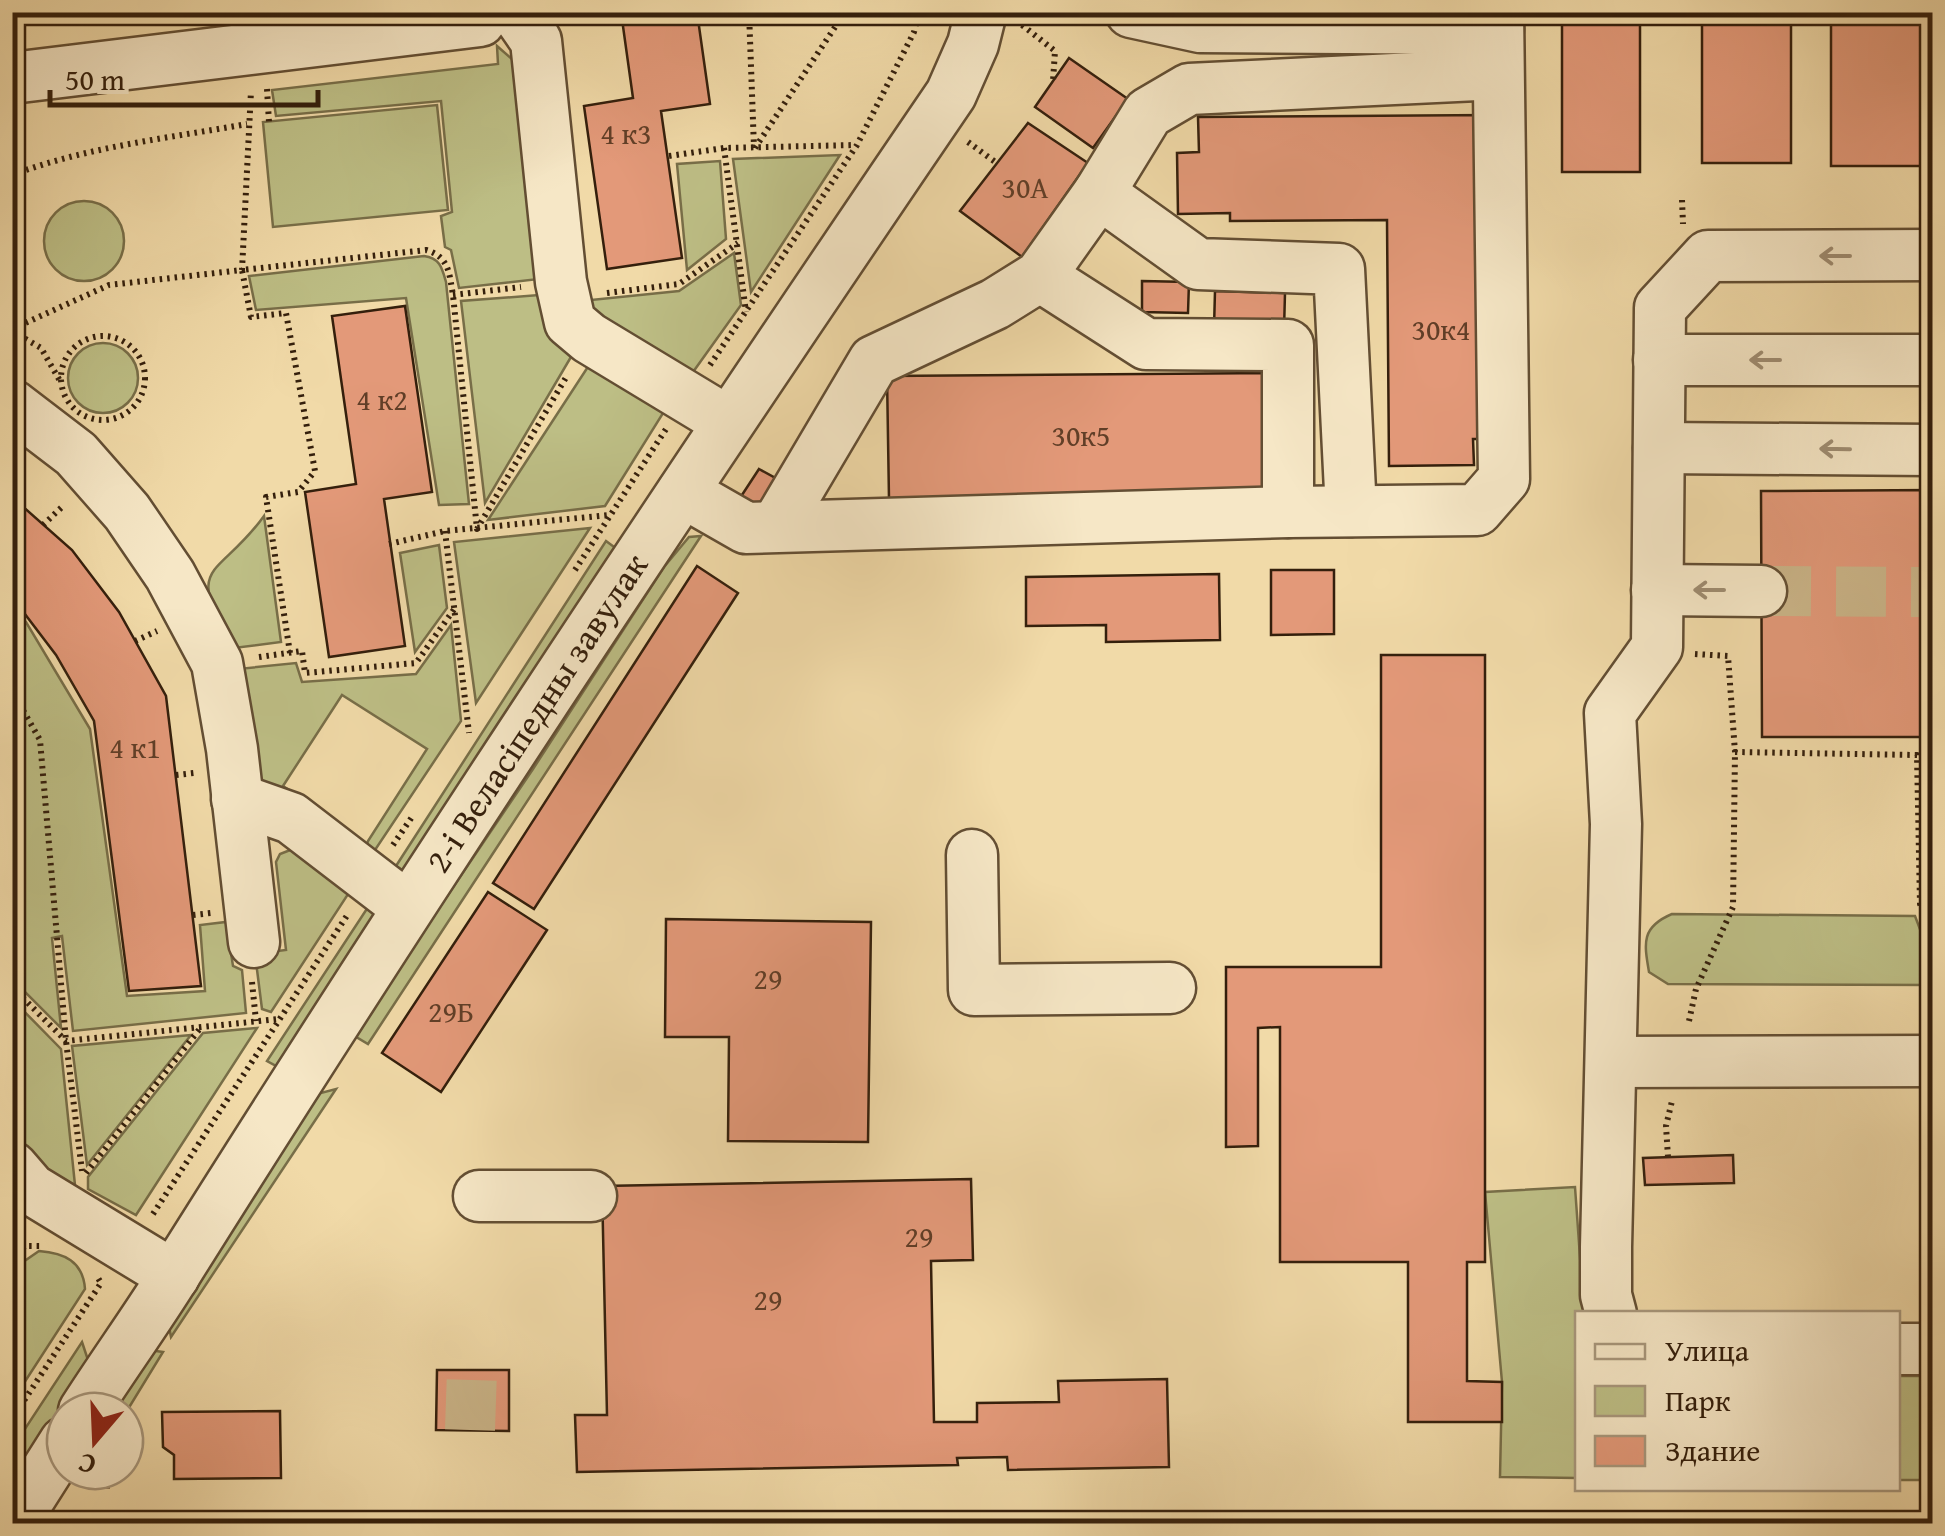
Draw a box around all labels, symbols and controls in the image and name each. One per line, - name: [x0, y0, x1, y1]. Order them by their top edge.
- scale bar: [50, 45, 318, 107]
- text: 50 m: [65, 57, 125, 101]
- house number: 4 к3: [600, 111, 652, 155]
- house number: 30А: [1001, 165, 1049, 209]
- one-way arrow: [1820, 246, 1852, 266]
- house number: 30к4: [1411, 307, 1471, 351]
- one-way arrow: [1750, 350, 1782, 370]
- house number: 4 к2: [356, 377, 408, 421]
- house number: 30к5: [1051, 413, 1111, 457]
- one-way arrow: [1820, 440, 1852, 459]
- street label: 2-і Веласіпедны завулак: [412, 542, 660, 882]
- one-way arrow: [1694, 581, 1726, 600]
- house number: 4 к1: [109, 725, 161, 769]
- house number: 29: [754, 956, 782, 1000]
- house number: 29Б: [428, 989, 474, 1033]
- house number: 29: [905, 1214, 933, 1258]
- house number: 29: [754, 1277, 782, 1321]
- legend: [1575, 1311, 1900, 1491]
- text: Улица: [1665, 1328, 1750, 1372]
- text: Парк: [1665, 1378, 1731, 1422]
- north arrow: [45, 1391, 145, 1491]
- text: Здание: [1665, 1428, 1760, 1472]
- text: С: [73, 1443, 101, 1487]

